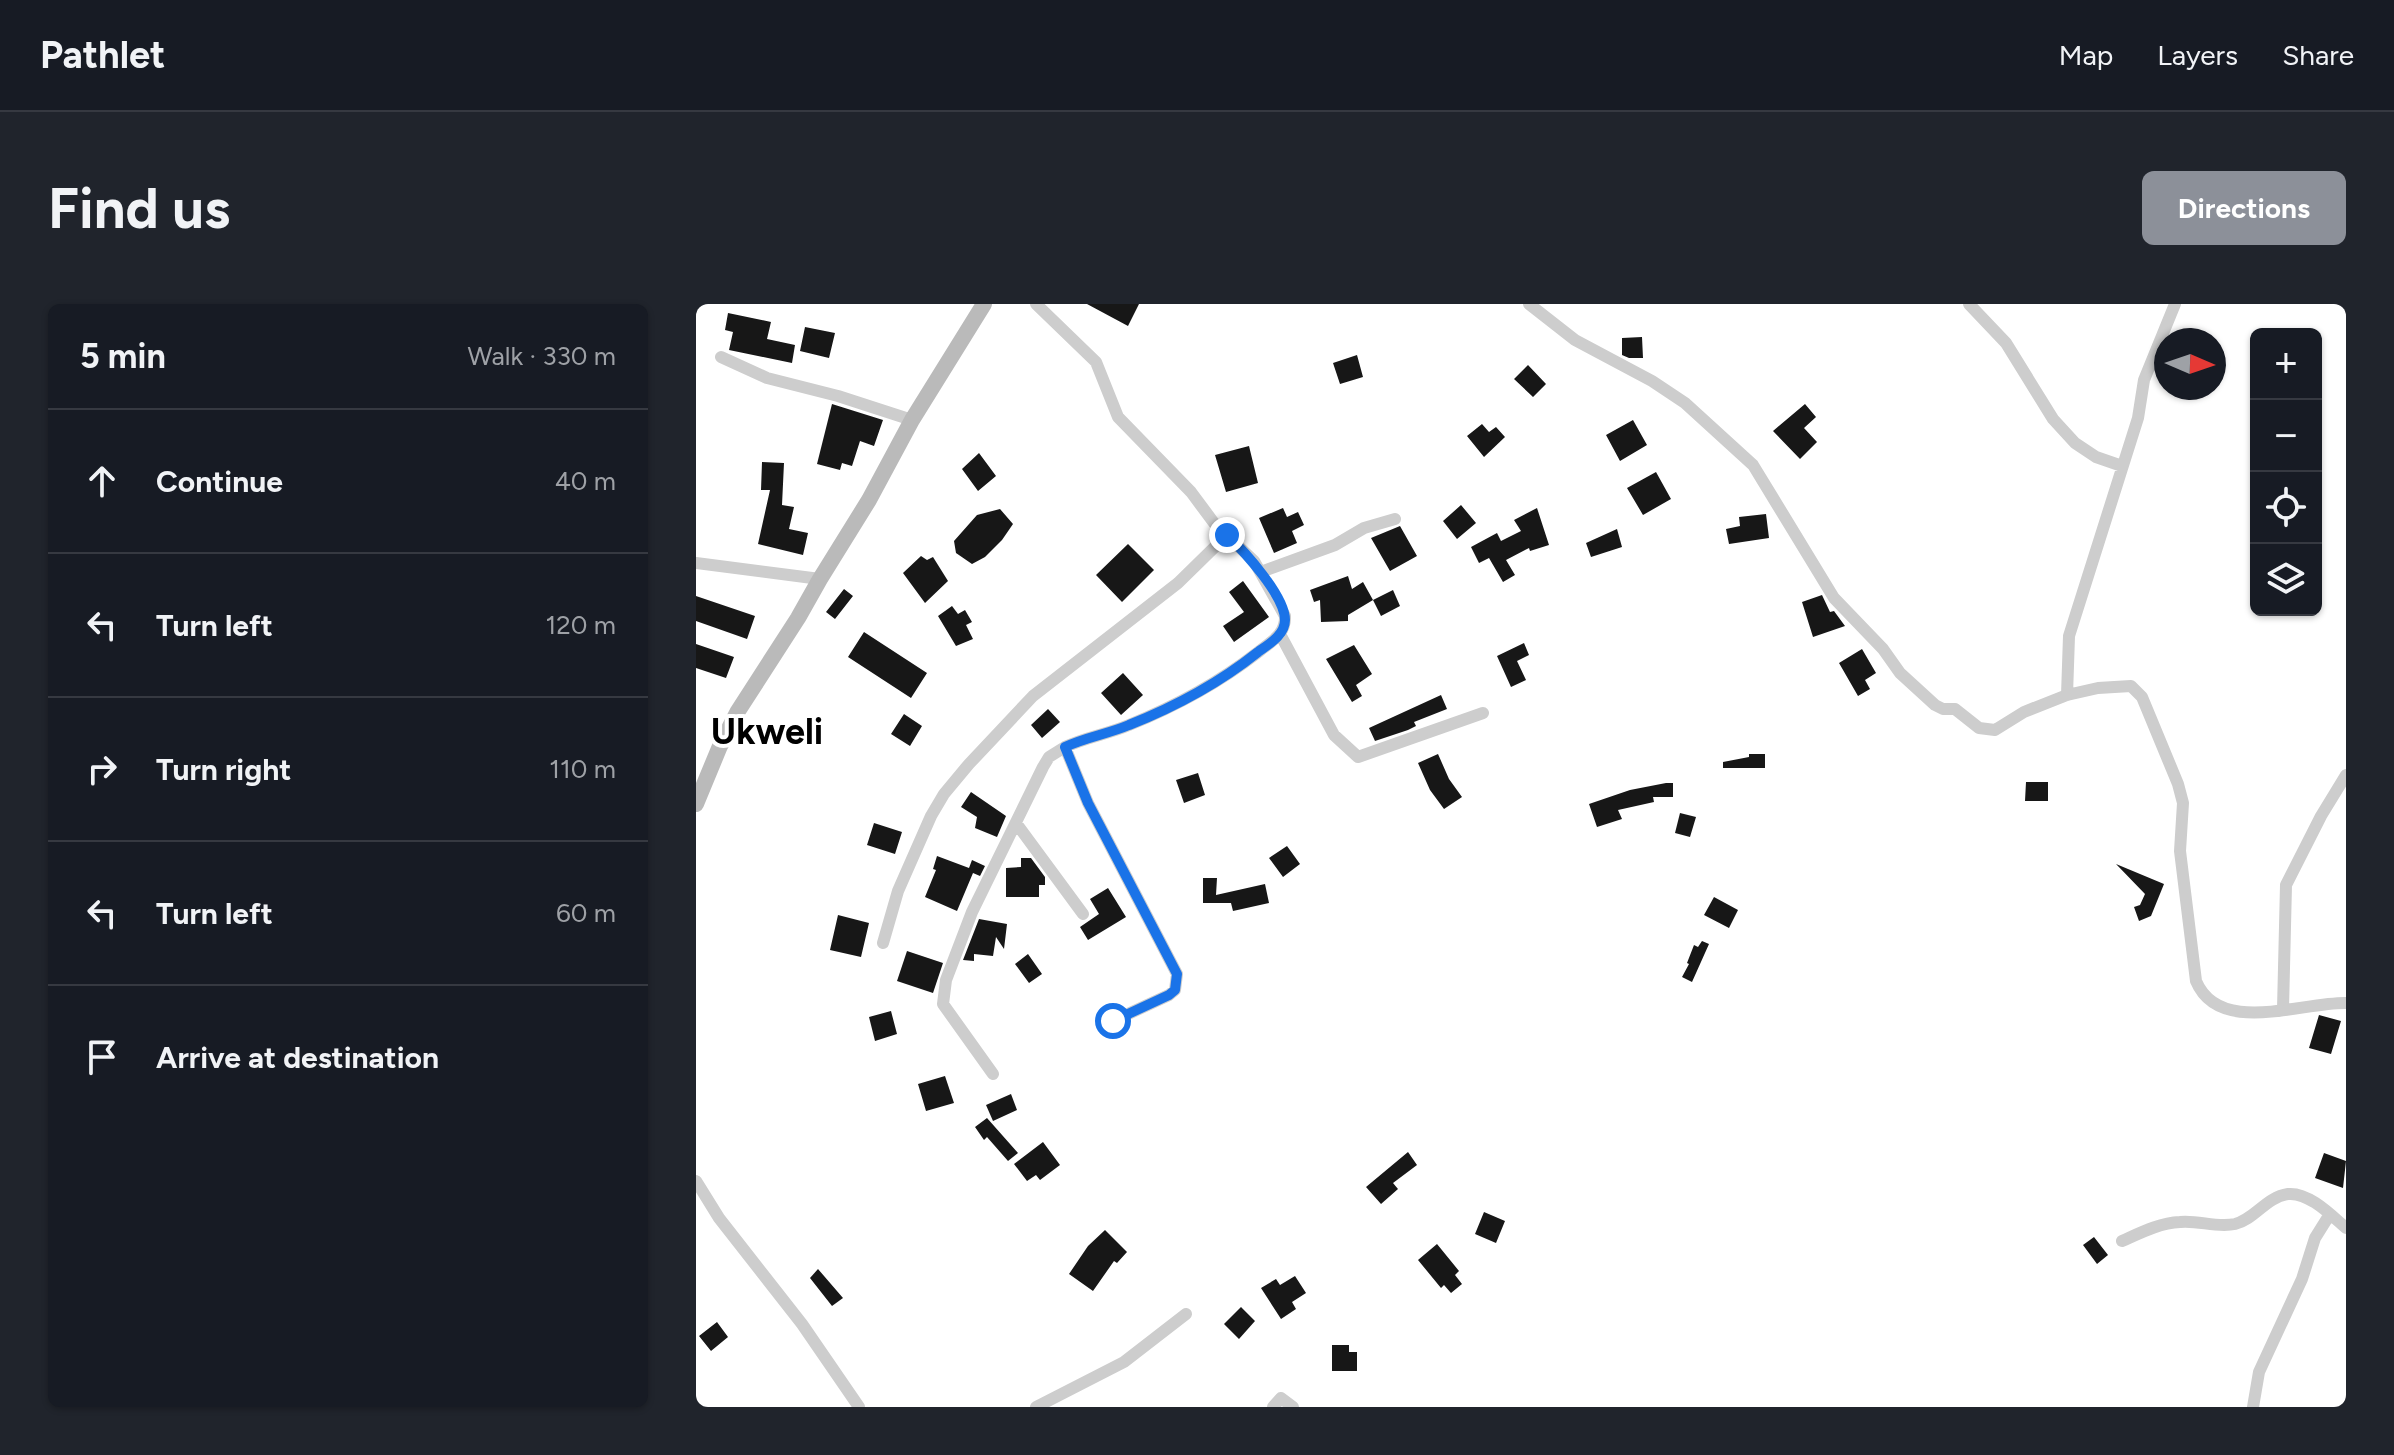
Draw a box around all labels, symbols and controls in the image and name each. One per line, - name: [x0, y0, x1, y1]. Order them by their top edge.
- text: Pathlet: [40, 32, 165, 78]
- text: Map: [2059, 38, 2113, 72]
- text: Layers: [2157, 38, 2238, 72]
- text: Share: [2282, 38, 2354, 72]
- button: Directions: [2142, 171, 2346, 245]
- text: Find us: [48, 175, 230, 242]
- north arrow: [2154, 328, 2226, 400]
- map controls: [2250, 328, 2322, 616]
- button: +: [2250, 328, 2322, 400]
- text: 5 min: [80, 336, 166, 377]
- text: Walk · 330 m: [468, 340, 616, 372]
- button: −: [2250, 400, 2322, 472]
- icon: ahead: [80, 459, 124, 503]
- text: Continue: [156, 463, 283, 500]
- text: 40 m: [555, 465, 616, 497]
- button: locate: [2250, 472, 2322, 544]
- route end: [1209, 517, 1245, 553]
- button: layers: [2250, 544, 2322, 616]
- icon: left: [80, 603, 124, 647]
- text: Turn left: [156, 607, 273, 644]
- text: 120 m: [546, 609, 616, 641]
- district label: Ukweli: [711, 710, 823, 753]
- icon: right: [80, 747, 124, 791]
- text: Turn right: [156, 751, 291, 788]
- text: 110 m: [549, 753, 616, 785]
- icon: left: [80, 891, 124, 935]
- text: Turn left: [156, 895, 273, 932]
- text: 60 m: [556, 897, 616, 929]
- route start: [1095, 1003, 1131, 1039]
- icon: arrive: [80, 1035, 124, 1079]
- text: Arrive at destination: [156, 1039, 439, 1076]

